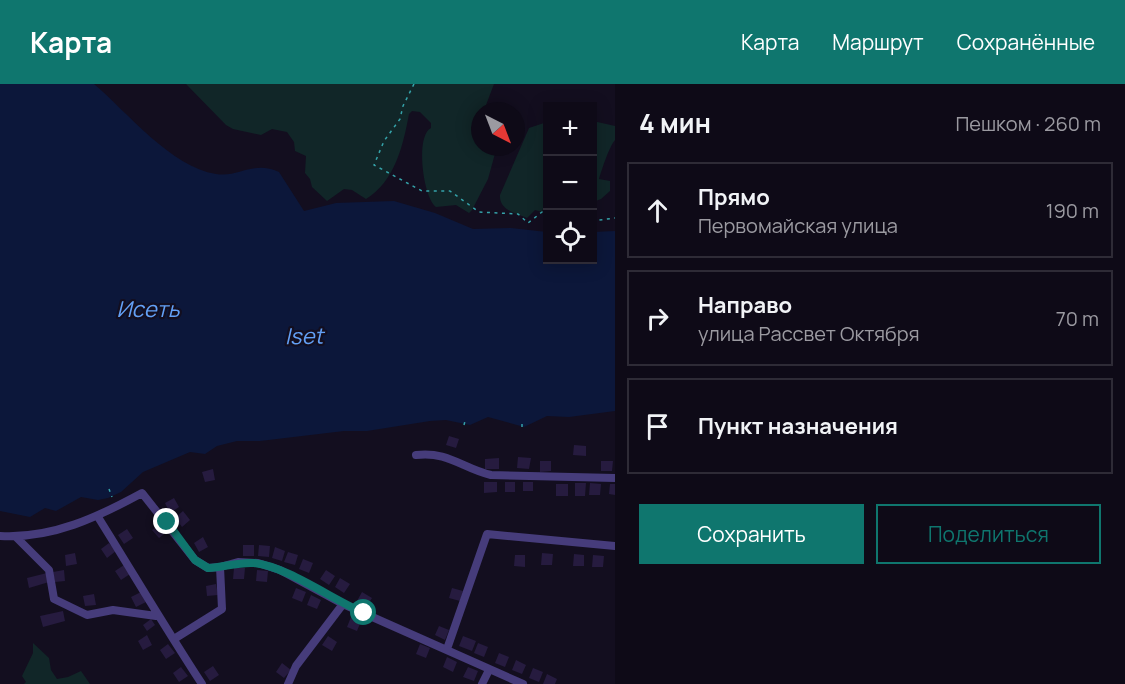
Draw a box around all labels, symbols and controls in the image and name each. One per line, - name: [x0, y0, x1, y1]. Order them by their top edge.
- text: Карта: [30, 23, 112, 61]
- text: Карта: [741, 28, 799, 56]
- text: Маршрут: [832, 28, 924, 56]
- text: Сохранённые: [957, 28, 1095, 56]
- north arrow: [471, 102, 525, 156]
- map controls: [543, 102, 597, 264]
- button: +: [543, 102, 597, 156]
- text: 4 мин: [639, 105, 711, 141]
- text: Пешком · 260 m: [955, 110, 1101, 137]
- button: −: [543, 156, 597, 210]
- text: Прямо: [698, 182, 770, 212]
- icon: ahead: [641, 194, 674, 227]
- text: 190 m: [1046, 197, 1099, 224]
- button: locate: [543, 210, 597, 264]
- text: Первомайская улица: [698, 212, 898, 239]
- text: Направо: [698, 290, 792, 320]
- water label: Исеть: [117, 294, 181, 324]
- icon: right: [641, 302, 674, 335]
- text: 70 m: [1056, 305, 1099, 332]
- text: улица Рассвет Октября: [698, 320, 920, 347]
- water label: Iset: [285, 321, 326, 351]
- icon: arrive: [641, 410, 674, 443]
- text: Пункт назначения: [698, 411, 898, 441]
- button: Сохранить: [639, 504, 864, 564]
- button: Поделиться: [876, 504, 1101, 564]
- route end: [153, 508, 179, 534]
- route start: [350, 599, 376, 625]

